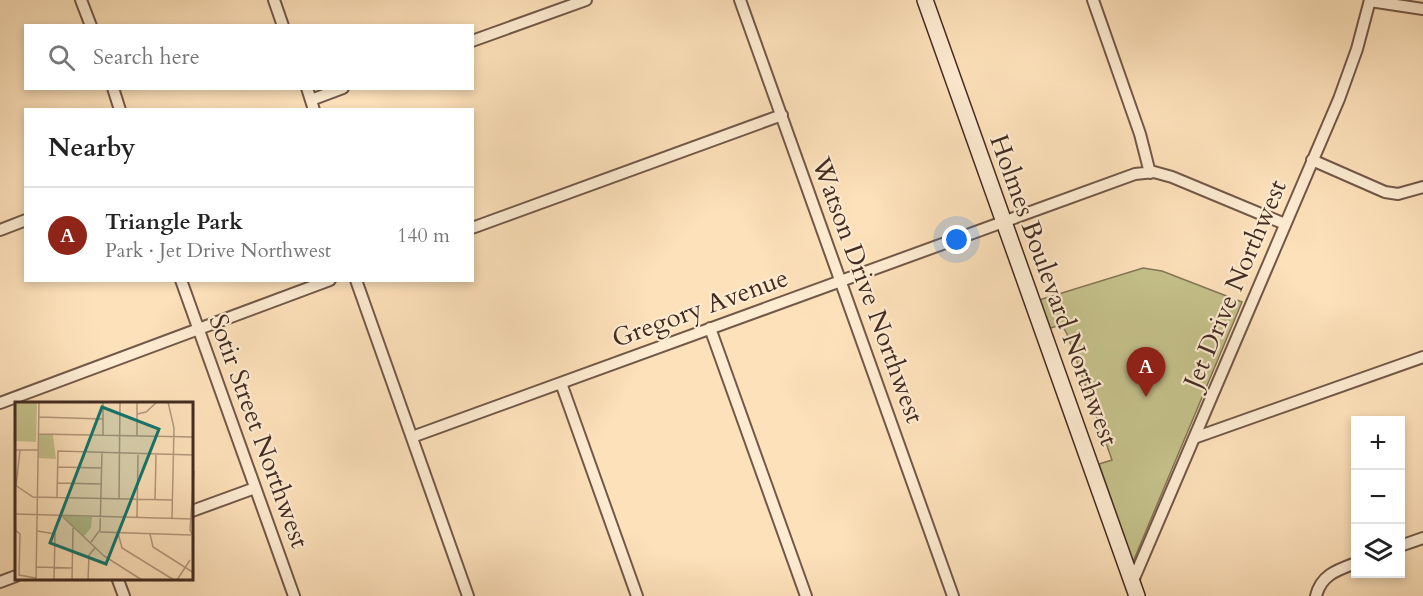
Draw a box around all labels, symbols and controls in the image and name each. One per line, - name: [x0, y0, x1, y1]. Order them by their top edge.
- search box: [24, 24, 474, 90]
- icon: search: [45, 41, 78, 74]
- text: Search here: [93, 42, 200, 72]
- text: Nearby: [48, 130, 136, 165]
- street label: Holmes Boulevard Northwest: [981, 130, 1127, 450]
- street label: Watson Drive Northwest: [803, 151, 932, 428]
- street label: Jet Drive Northwest: [1174, 174, 1295, 397]
- text: Triangle Park: [105, 207, 243, 237]
- text: A: [60, 222, 75, 249]
- text: 140 m: [397, 222, 450, 249]
- your location: [942, 225, 971, 254]
- text: Park · Jet Drive Northwest: [105, 237, 331, 264]
- street label: Gregory Avenue: [607, 260, 793, 356]
- street label: Sotir Street Northwest: [200, 309, 318, 553]
- pin: A: [1126, 348, 1166, 397]
- inset map: [15, 402, 194, 581]
- map controls: [1351, 416, 1405, 578]
- button: +: [1351, 416, 1405, 470]
- button: −: [1351, 470, 1405, 524]
- button: layers: [1351, 524, 1405, 578]

